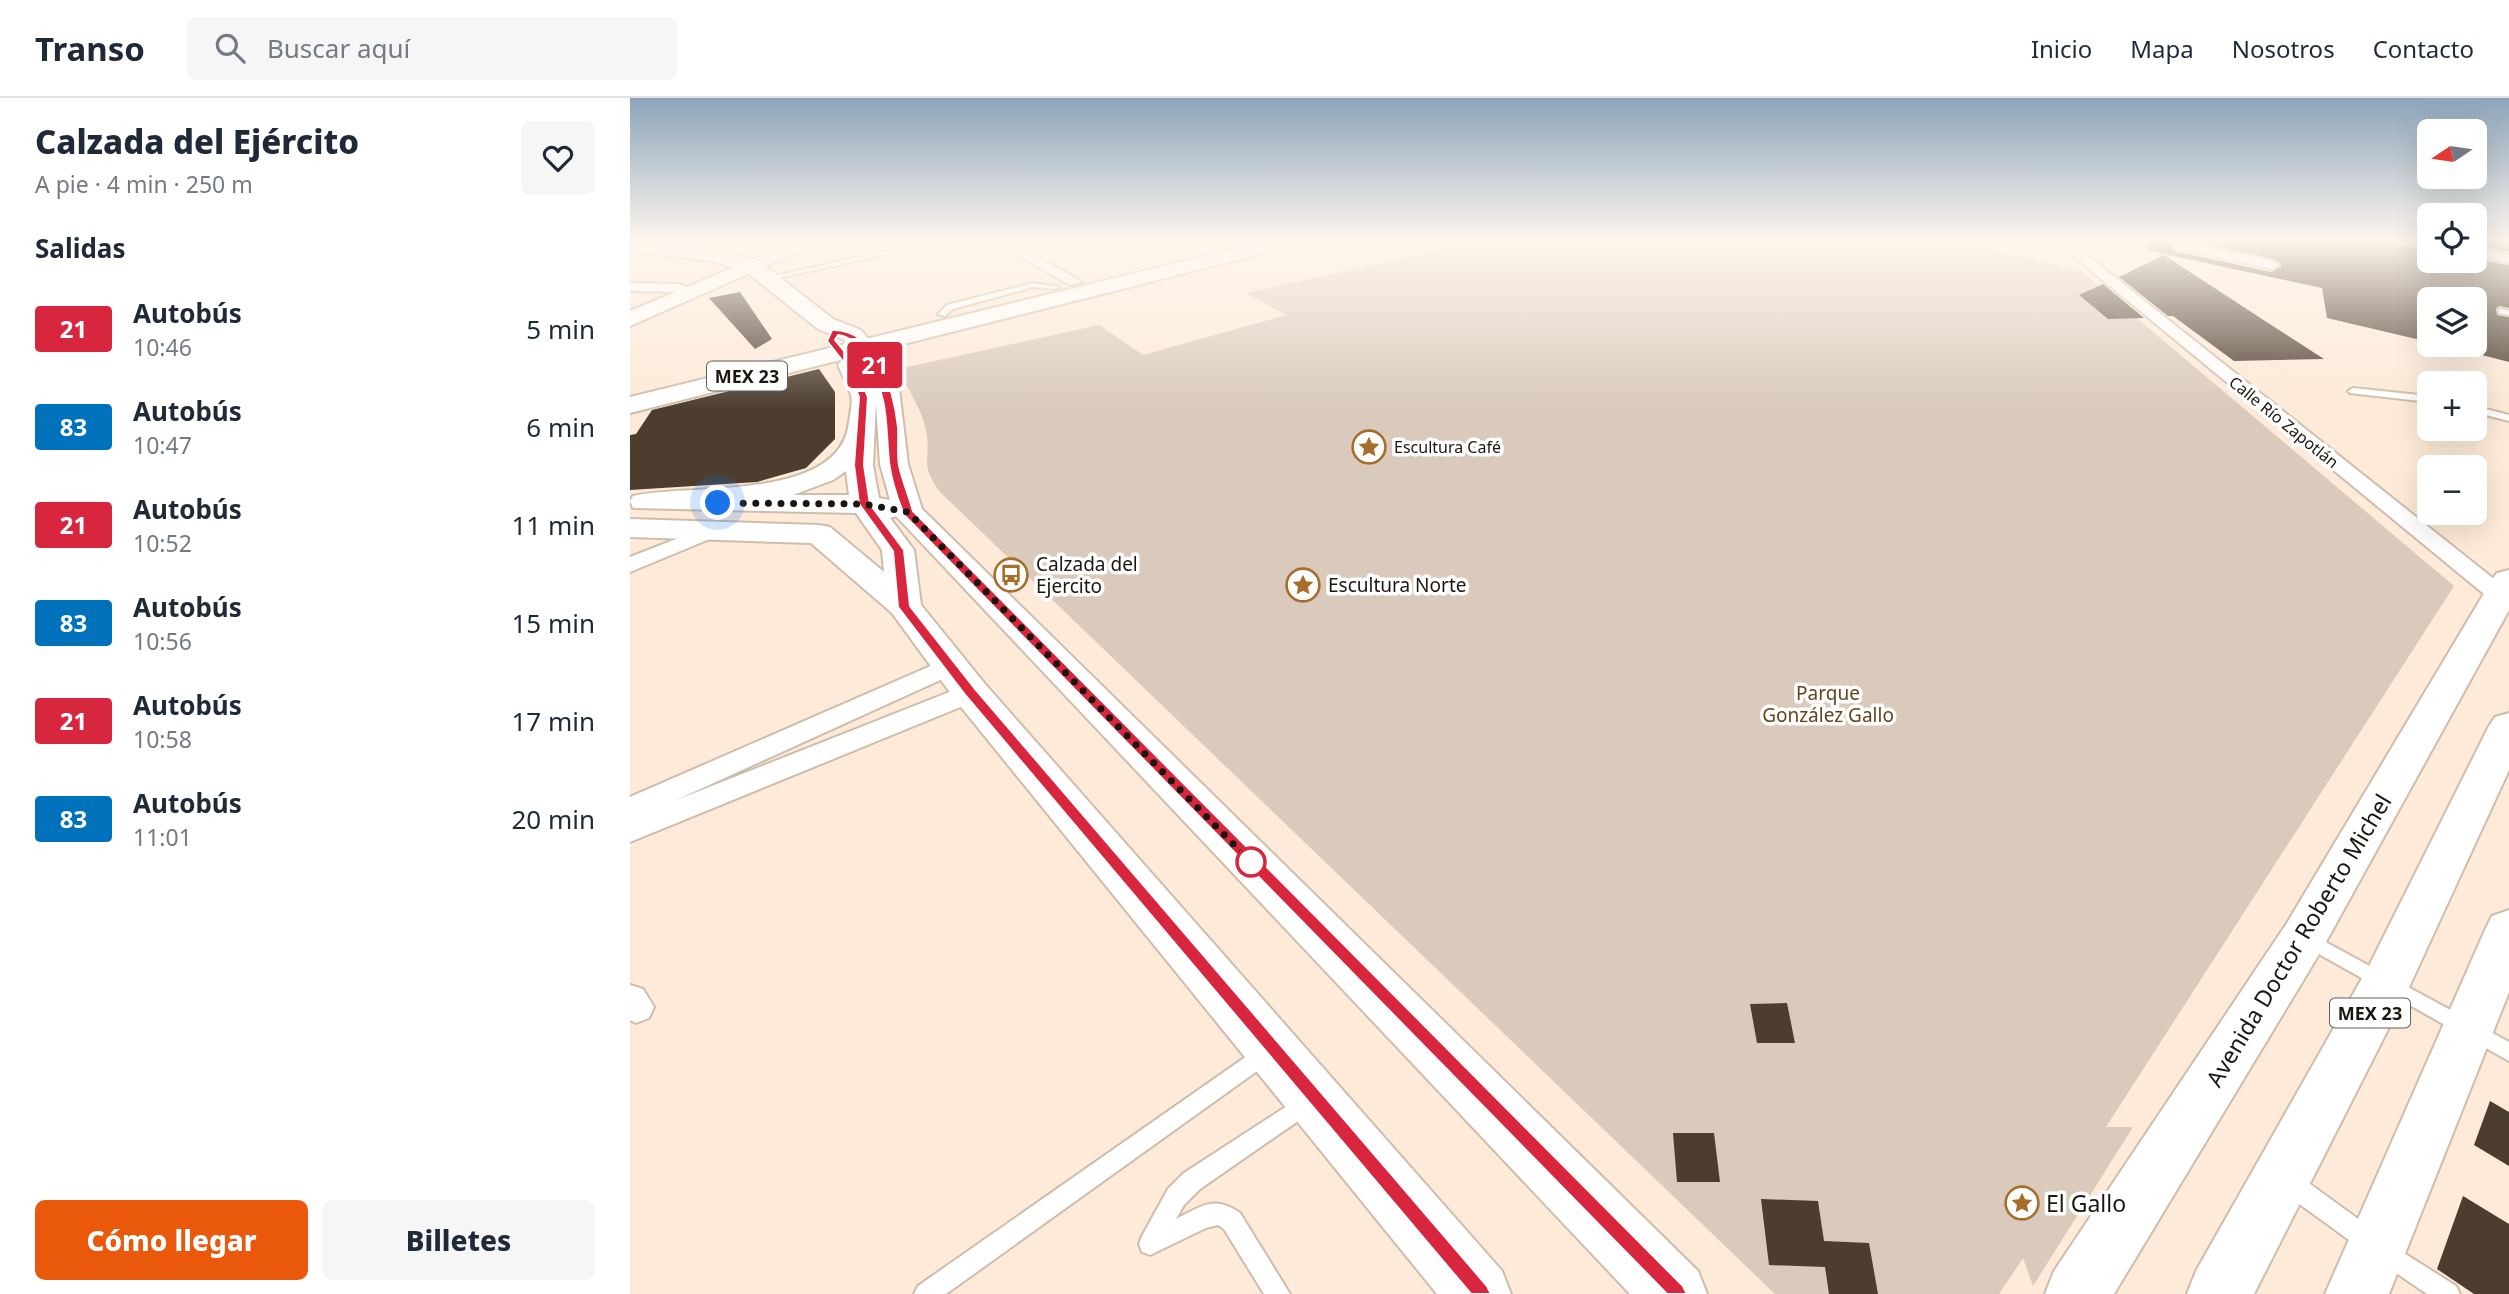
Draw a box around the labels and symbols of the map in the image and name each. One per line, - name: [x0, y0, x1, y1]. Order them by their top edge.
- north arrow: [2417, 119, 2487, 189]
- line badge: 21: [844, 342, 906, 388]
- road number: MEX 23: [707, 362, 787, 390]
- street label: Calle Río Zapotlán: [2225, 371, 2343, 473]
- place icon: Escultura Café: [1350, 428, 1388, 466]
- place label: Escultura Café: [1394, 436, 1501, 458]
- your location: [700, 485, 735, 520]
- place label: Calzada del Ejercito: [1036, 551, 1138, 599]
- bus stop icon: Calzada del Ejercito: [992, 556, 1030, 594]
- place icon: Escultura Norte: [1284, 566, 1322, 604]
- place label: Escultura Norte: [1328, 572, 1466, 598]
- park label: Parque González Gallo: [1762, 680, 1894, 728]
- street label: Avenida Doctor Roberto Michel: [2198, 788, 2398, 1092]
- unlabelled marker: [1236, 847, 1266, 877]
- road number: MEX 23: [2330, 998, 2410, 1028]
- place icon: El Gallo: [2003, 1184, 2041, 1222]
- place label: El Gallo: [2046, 1187, 2126, 1219]

